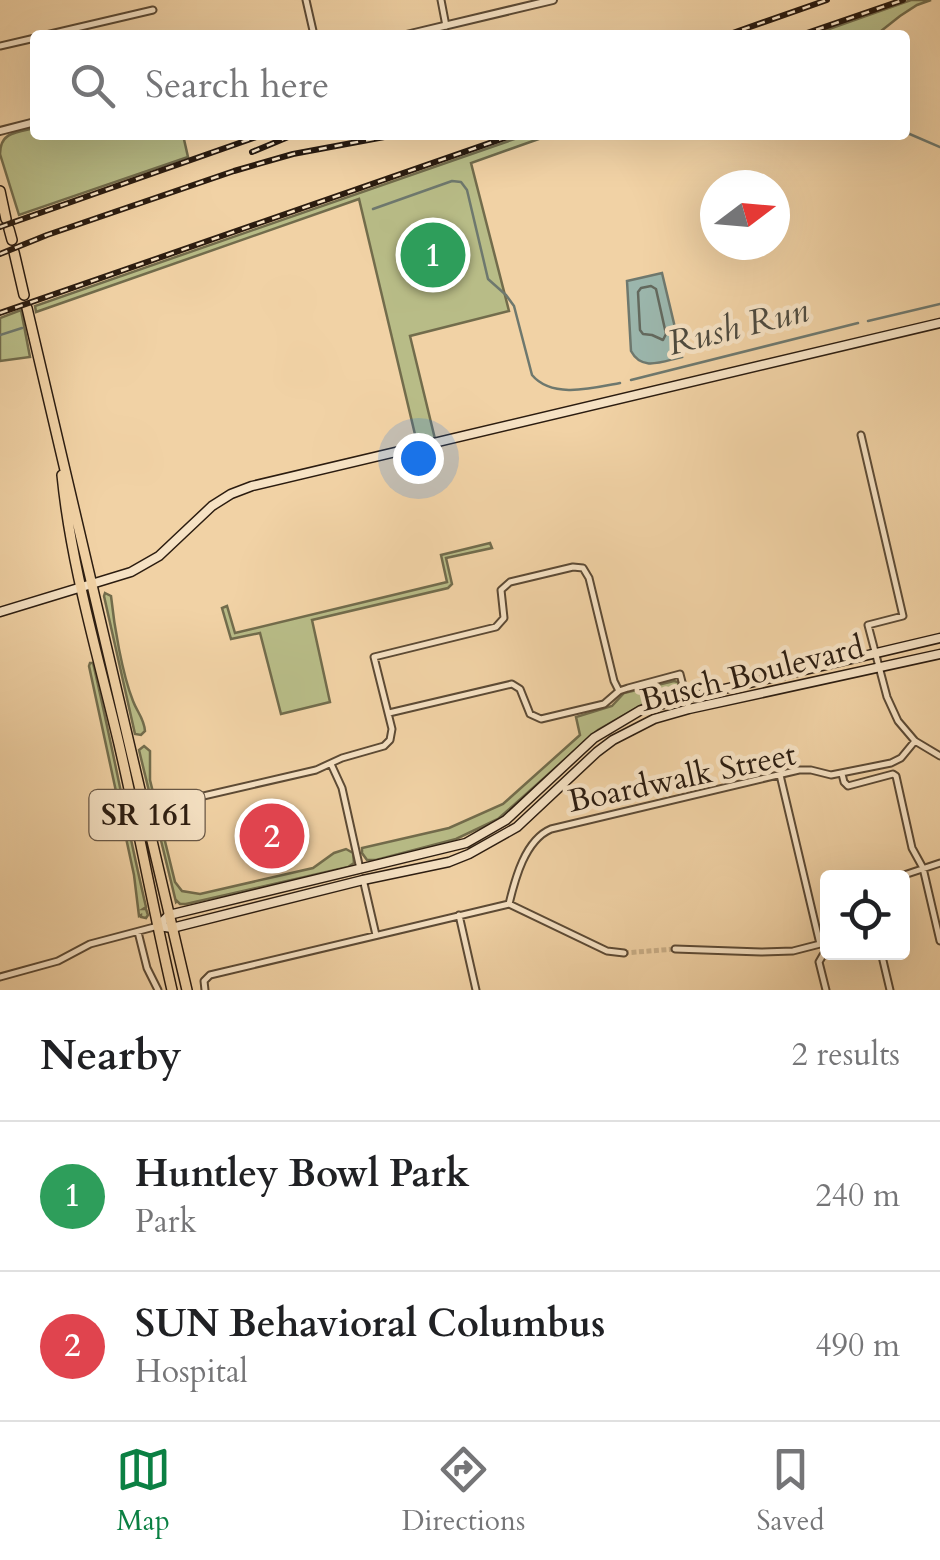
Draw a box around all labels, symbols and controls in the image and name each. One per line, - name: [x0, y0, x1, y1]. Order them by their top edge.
- search box: [30, 30, 910, 140]
- icon: search: [65, 58, 120, 113]
- text: Search here: [145, 59, 329, 111]
- north arrow: [700, 170, 790, 260]
- pin: 1: [400, 218, 466, 292]
- water label: Rush Run: [663, 286, 813, 368]
- your location: [393, 433, 444, 484]
- street label: Busch Boulevard: [636, 625, 868, 723]
- street label: Boardwalk Street: [564, 732, 800, 824]
- road number: SR 161: [90, 790, 204, 840]
- pin: 2: [240, 798, 304, 874]
- map controls: [820, 870, 910, 960]
- button: locate: [820, 870, 910, 960]
- text: Nearby: [40, 1027, 182, 1084]
- text: 2 results: [792, 1033, 900, 1077]
- text: Huntley Bowl Park: [135, 1148, 469, 1200]
- text: 1: [64, 1174, 81, 1218]
- text: 240 m: [815, 1174, 900, 1218]
- text: Park: [135, 1200, 197, 1244]
- text: SUN Behavioral Columbus: [135, 1298, 605, 1350]
- text: 2: [64, 1324, 81, 1368]
- text: 490 m: [815, 1324, 900, 1368]
- text: Hospital: [135, 1350, 248, 1394]
- tab: Map: [116, 1442, 171, 1540]
- tab: Directions: [402, 1442, 525, 1540]
- tab: Saved: [756, 1442, 824, 1540]

